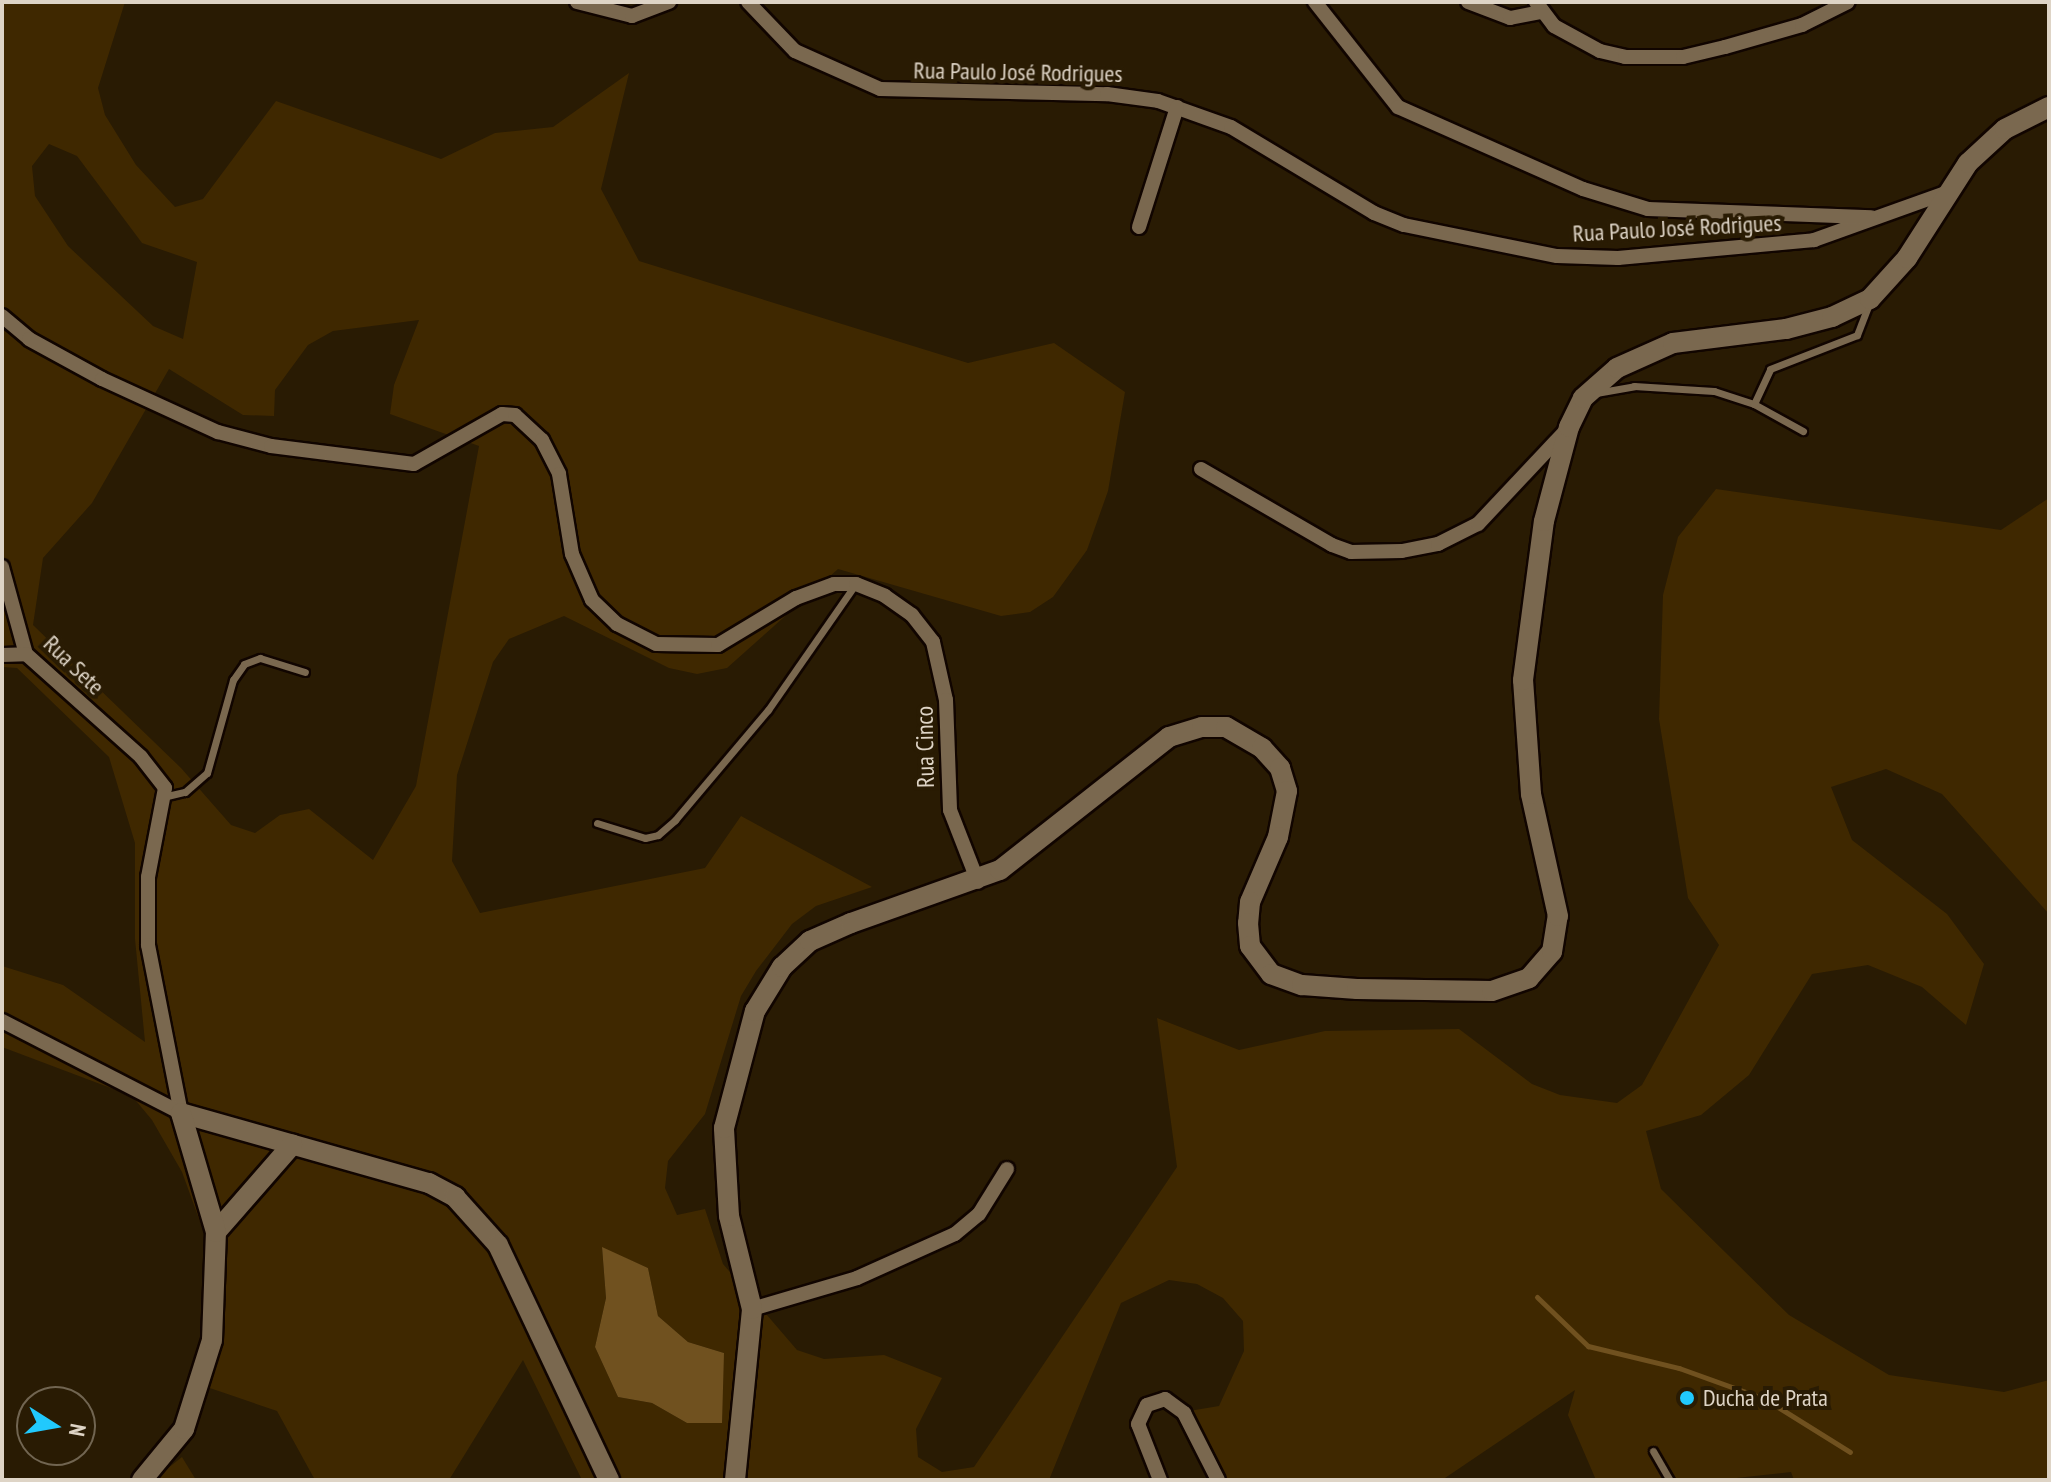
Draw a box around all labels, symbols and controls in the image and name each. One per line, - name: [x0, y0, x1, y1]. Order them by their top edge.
- street label: Rua Paulo José Rodrigues: [913, 56, 1123, 88]
- street label: Rua Paulo José Rodrigues: [1572, 208, 1782, 248]
- street label: Rua Sete: [38, 629, 110, 701]
- street label: Rua Cinco: [910, 706, 940, 788]
- place label: Ducha de Prata: [1703, 1384, 1828, 1412]
- north arrow: [16, 1386, 96, 1466]
- marker: Ducha de Prata: [1678, 1389, 1696, 1407]
- text: N: [63, 1422, 92, 1439]

